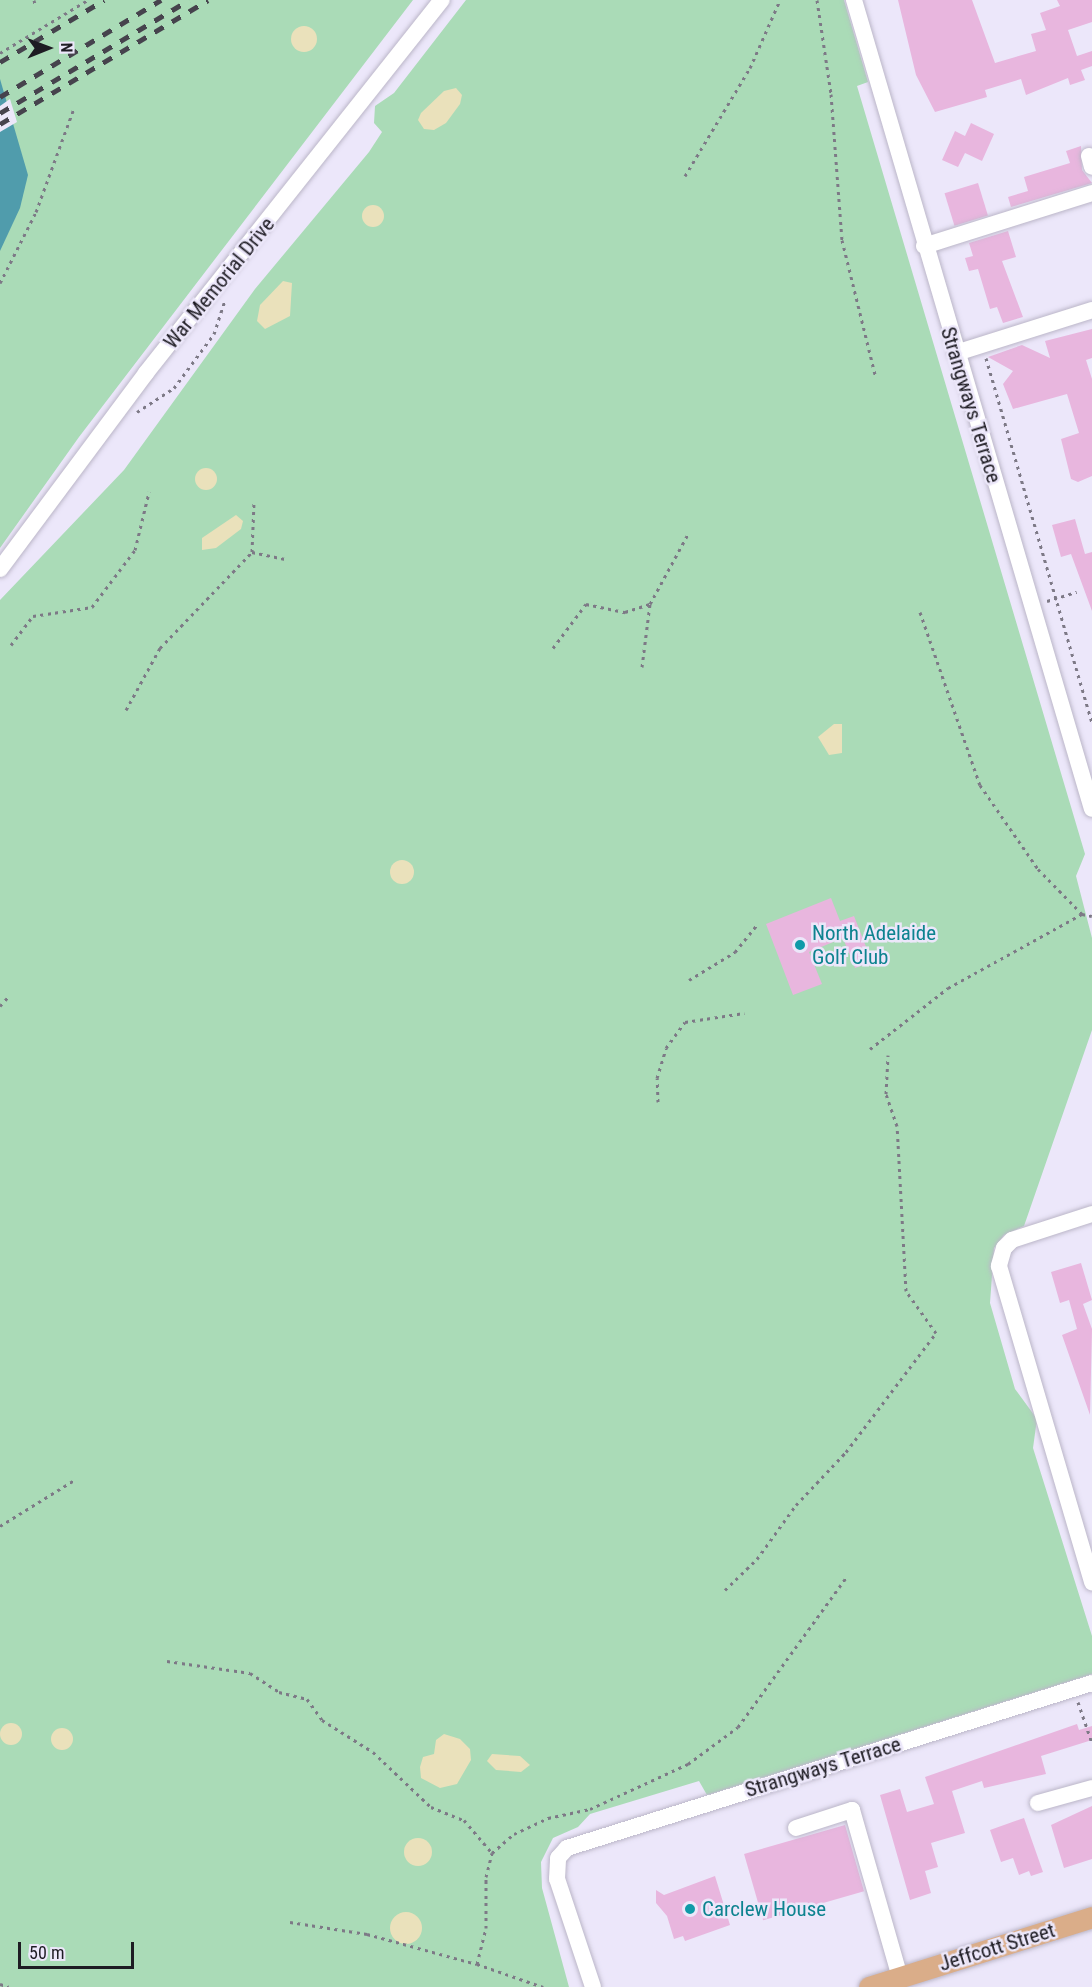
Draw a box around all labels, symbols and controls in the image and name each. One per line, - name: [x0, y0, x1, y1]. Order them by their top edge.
- north arrow: [18, 18, 78, 78]
- text: N: [57, 43, 76, 53]
- street label: War Memorial Drive: [158, 212, 280, 354]
- street label: Strangways Terrace: [935, 324, 1007, 486]
- place label: North Adelaide Golf Club: [812, 920, 936, 970]
- marker: North Adelaide Golf Club: [793, 938, 807, 952]
- street label: Strangways Terrace: [742, 1731, 904, 1803]
- place label: Carclew House: [702, 1896, 826, 1922]
- marker: Carclew House: [683, 1902, 697, 1916]
- street label: Jeffcott Street: [936, 1917, 1058, 1977]
- scale bar: [21, 1930, 136, 1968]
- text: 50 m: [29, 1942, 64, 1963]

